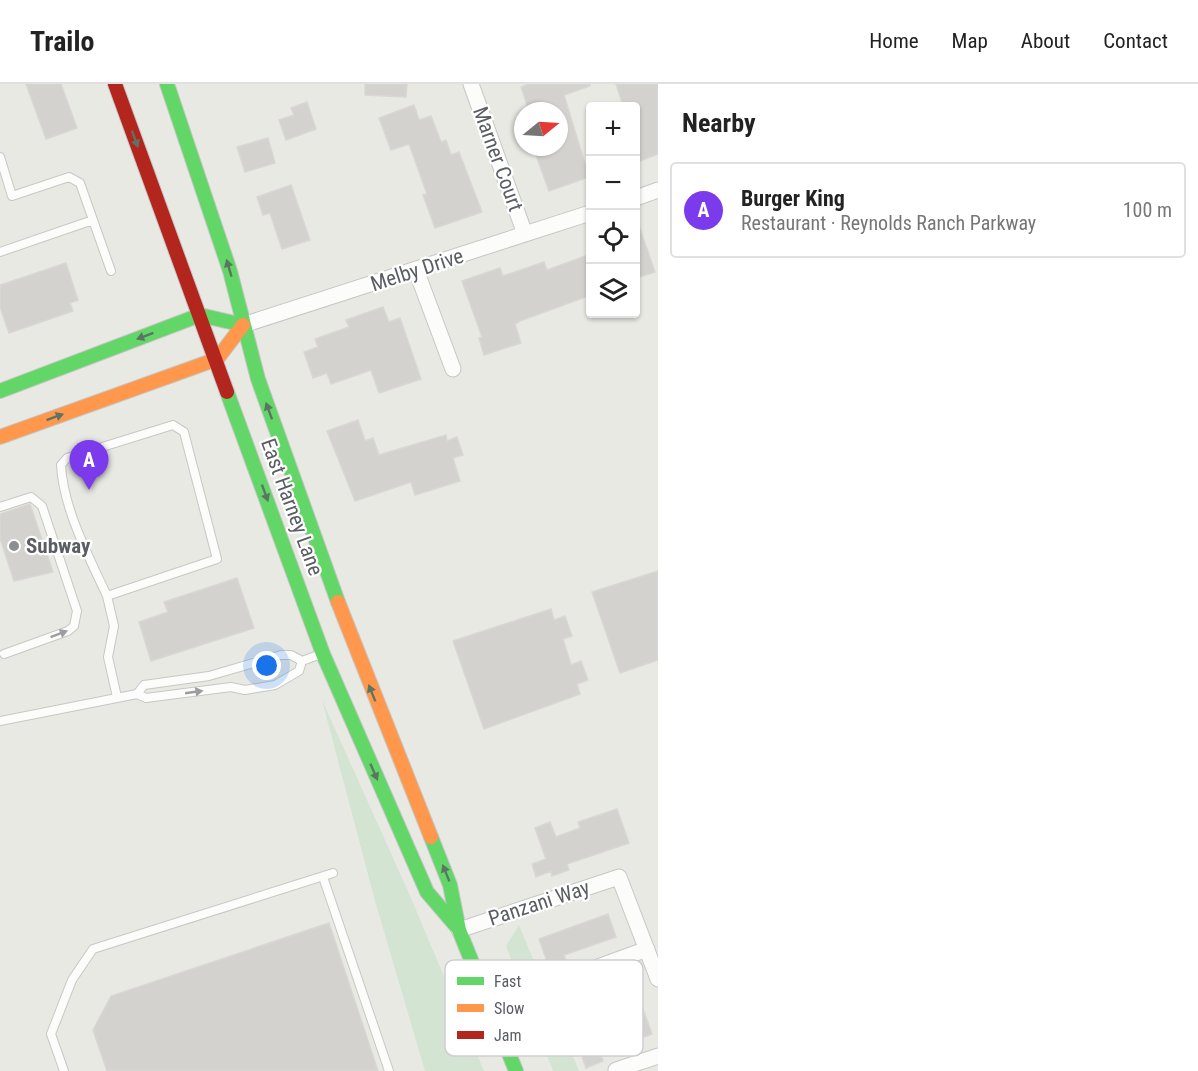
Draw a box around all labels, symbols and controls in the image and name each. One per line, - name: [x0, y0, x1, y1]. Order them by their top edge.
- text: Trailo: [30, 25, 94, 58]
- text: Home: [869, 29, 919, 53]
- text: Map: [952, 29, 988, 53]
- text: About: [1021, 29, 1070, 53]
- text: Contact: [1103, 29, 1168, 53]
- north arrow: [514, 102, 568, 156]
- map controls: [586, 102, 640, 318]
- button: +: [586, 102, 640, 156]
- street label: Marner Court: [468, 104, 528, 214]
- text: Nearby: [682, 108, 756, 138]
- one-way arrow: [131, 130, 141, 148]
- button: −: [586, 156, 640, 210]
- text: Burger King: [741, 186, 845, 211]
- text: A: [698, 198, 709, 222]
- text: 100 m: [1123, 198, 1172, 222]
- button: locate: [586, 210, 640, 264]
- text: Restaurant · Reynolds Ranch Parkway: [741, 211, 1036, 235]
- street label: Melby Drive: [368, 244, 467, 296]
- one-way arrow: [224, 259, 233, 277]
- button: layers: [586, 264, 640, 318]
- one-way arrow: [136, 332, 154, 341]
- one-way arrow: [264, 402, 274, 420]
- one-way arrow: [46, 412, 64, 422]
- street label: East Harney Lane: [256, 435, 328, 579]
- pin: A: [70, 440, 109, 490]
- one-way arrow: [260, 484, 270, 502]
- place label: Subway: [26, 534, 91, 558]
- marker: Subway: [7, 539, 21, 553]
- one-way arrow: [50, 629, 68, 639]
- your location: [252, 651, 281, 680]
- one-way arrow: [367, 683, 377, 701]
- one-way arrow: [185, 688, 204, 697]
- one-way arrow: [370, 763, 380, 781]
- one-way arrow: [441, 864, 450, 882]
- street label: Panzani Way: [485, 875, 593, 931]
- legend: [445, 960, 643, 1056]
- text: Fast: [494, 972, 521, 991]
- text: Slow: [494, 999, 524, 1018]
- text: Jam: [494, 1026, 521, 1045]

